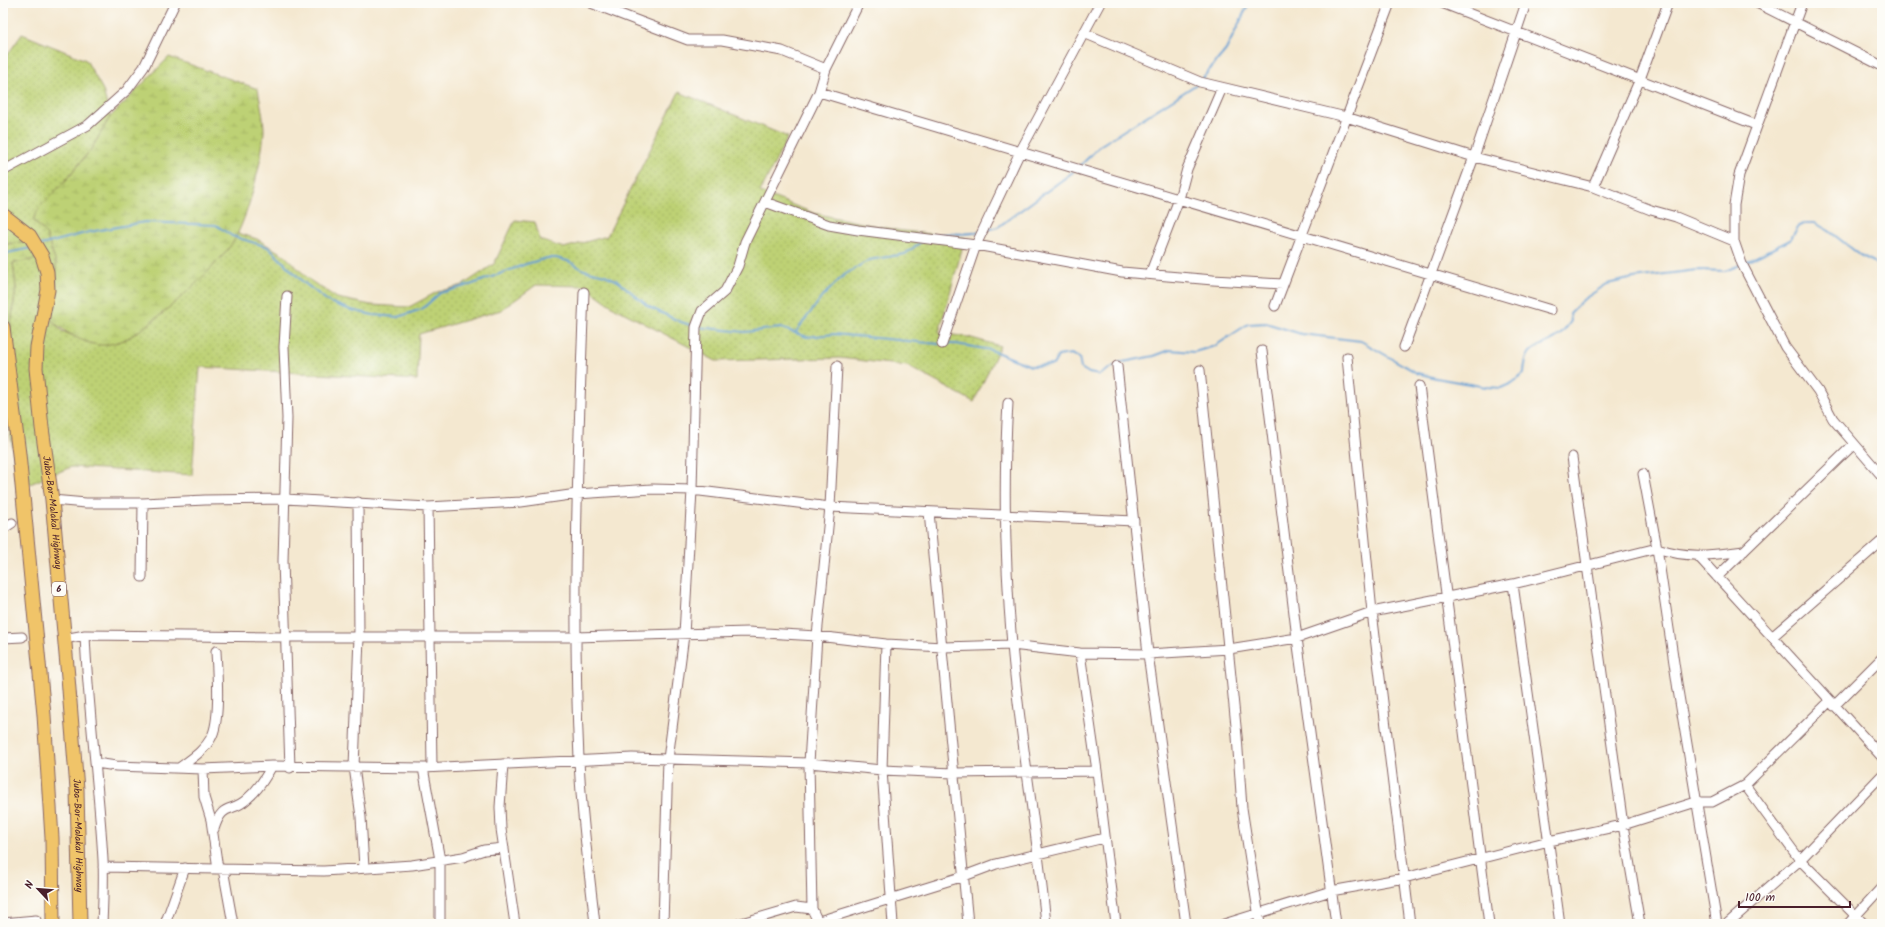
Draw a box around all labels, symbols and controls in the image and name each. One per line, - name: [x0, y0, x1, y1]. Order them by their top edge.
- street label: Juba-Bor-Malakal Highway: [38, 455, 66, 570]
- road number: 6: [52, 582, 66, 596]
- street label: Juba-Bor-Malakal Highway: [68, 778, 87, 893]
- north arrow: [18, 869, 58, 909]
- text: N: [20, 878, 40, 892]
- scale bar: [1739, 883, 1850, 909]
- text: 100 m: [1745, 888, 1776, 907]

